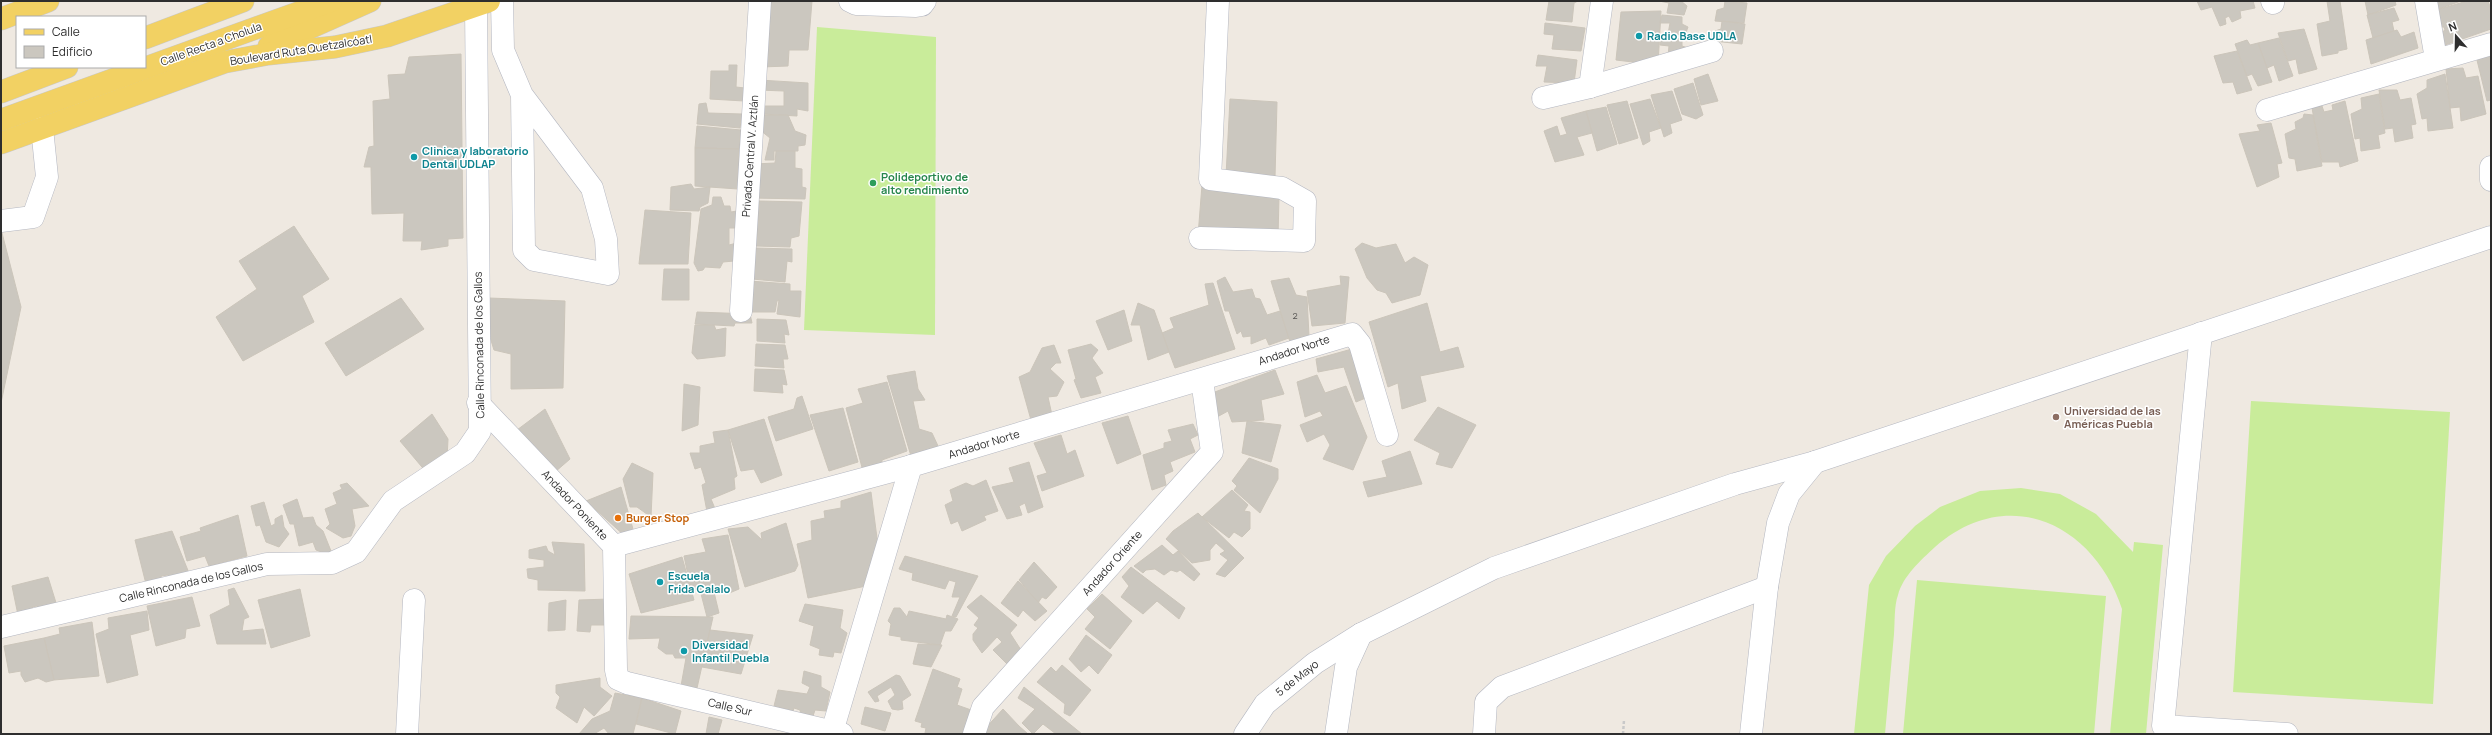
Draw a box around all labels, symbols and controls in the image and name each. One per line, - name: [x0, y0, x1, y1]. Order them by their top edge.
- legend: [16, 16, 146, 68]
- north arrow: [2436, 16, 2476, 56]
- street label: Calle Recta a Cholula: [158, 18, 264, 69]
- text: N: [2446, 18, 2459, 35]
- text: Calle: [52, 23, 80, 40]
- place label: Radio Base UDLA: [1647, 28, 1737, 43]
- street label: Boulevard Ruta Quetzalcóatl: [229, 31, 373, 68]
- marker: Radio Base UDLA: [1634, 31, 1644, 41]
- text: Edificio: [52, 43, 92, 60]
- street label: Privada Central V. Aztlán: [738, 94, 761, 218]
- place label: Clinica y laboratorio Dental UDLAP: [422, 143, 529, 171]
- marker: Clinica y laboratorio Dental UDLAP: [409, 152, 419, 162]
- place label: Polideportivo de alto rendimiento: [881, 169, 969, 197]
- marker: Polideportivo de alto rendimiento: [868, 178, 878, 188]
- street label: Calle Rinconada de los Gallos: [470, 271, 487, 419]
- house number: 2: [1292, 309, 1298, 322]
- street label: Andador Norte: [1256, 331, 1332, 368]
- place label: Universidad de las Américas Puebla: [2064, 403, 2161, 431]
- marker: Universidad de las Américas Puebla: [2051, 412, 2061, 422]
- street label: Andador Norte: [946, 425, 1022, 461]
- street label: Andador Poniente: [539, 466, 612, 543]
- place label: Burger Stop: [626, 510, 689, 525]
- marker: Burger Stop: [613, 513, 623, 523]
- street label: Andador Oriente: [1078, 526, 1145, 599]
- street label: Calle Rinconada de los Gallos: [118, 558, 264, 605]
- place label: Escuela Frida Calalo: [668, 568, 731, 596]
- marker: Escuela Frida Calalo: [655, 577, 665, 587]
- place label: Diversidad Infantil Puebla: [692, 637, 769, 665]
- marker: Diversidad Infantil Puebla: [679, 646, 689, 656]
- street label: 5 de Mayo: [1272, 656, 1322, 699]
- street label: Calle Sur: [706, 694, 754, 719]

